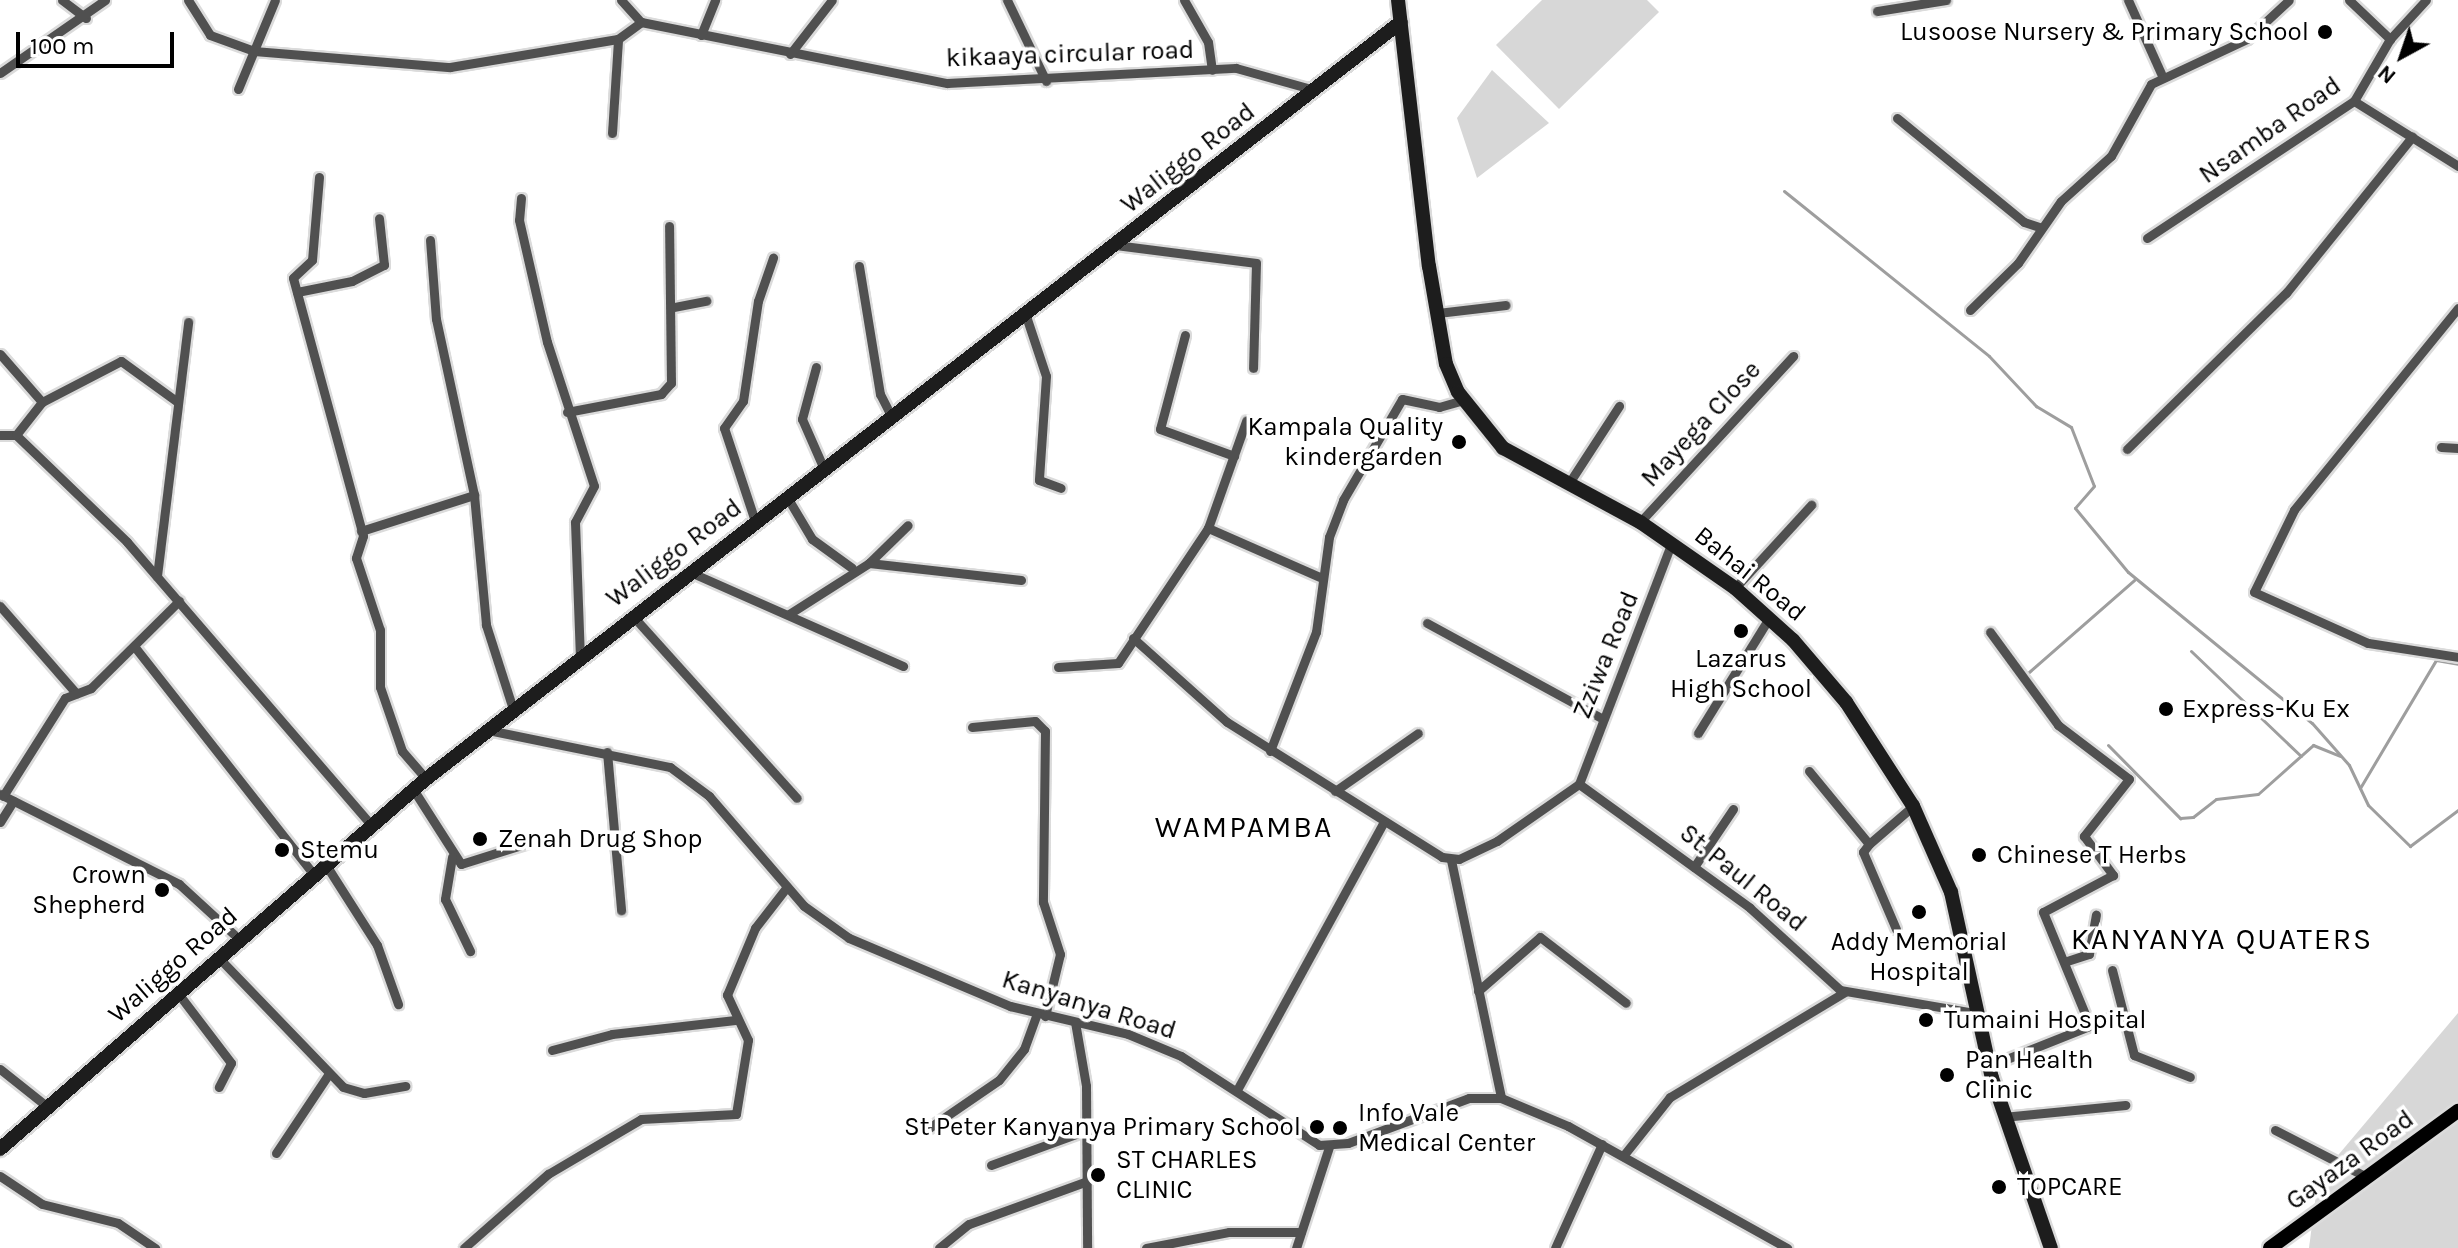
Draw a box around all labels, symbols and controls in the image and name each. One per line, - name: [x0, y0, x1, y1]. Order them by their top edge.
- scale bar: [20, 16, 178, 66]
- place label: Lusoose Nursery & Primary School: [1900, 16, 2309, 48]
- north arrow: [2362, 16, 2442, 96]
- marker: Lusoose Nursery & Primary School: [2316, 23, 2334, 41]
- text: 100 m: [30, 32, 95, 60]
- street label: kikaaya circular road: [945, 34, 1195, 74]
- text: N: [2372, 59, 2401, 89]
- street label: Nsamba Road: [2193, 70, 2347, 190]
- street label: Waliggo Road: [1115, 96, 1261, 220]
- street label: Mayega Close: [1635, 354, 1767, 494]
- place label: Kampala Quality kindergarden: [1247, 411, 1443, 472]
- marker: Kampala Quality kindergarden: [1450, 433, 1468, 451]
- street label: Waliggo Road: [600, 492, 748, 614]
- street label: Bahai Road: [1688, 520, 1812, 628]
- street label: Zziwa Road: [1566, 587, 1646, 723]
- marker: Lazarus High School: [1732, 622, 1750, 640]
- place label: Lazarus High School: [1670, 643, 1812, 704]
- place label: Express-Ku Ex: [2182, 693, 2350, 725]
- marker: Express-Ku Ex: [2157, 700, 2175, 718]
- district label: WAMPAMBA: [1155, 809, 1333, 845]
- street label: St. Paul Road: [1673, 817, 1813, 939]
- place label: Zenah Drug Shop: [498, 823, 703, 855]
- marker: Zenah Drug Shop: [469, 828, 491, 850]
- place label: Stemu: [300, 834, 379, 866]
- marker: Stemu: [271, 839, 293, 861]
- place label: Chinese T Herbs: [1997, 839, 2187, 871]
- marker: Chinese T Herbs: [1968, 844, 1990, 866]
- place label: Crown Shepherd: [32, 859, 146, 920]
- marker: Crown Shepherd: [153, 881, 171, 899]
- street label: Waliggo Road: [102, 900, 244, 1030]
- marker: Addy Memorial Hospital: [1908, 901, 1930, 923]
- district label: KANYANYA QUATERS: [2071, 921, 2373, 957]
- place label: Addy Memorial Hospital: [1831, 926, 2007, 988]
- street label: Kanyanya Road: [998, 964, 1180, 1046]
- place label: Tumaini Hospital: [1944, 1004, 2147, 1036]
- marker: Tumaini Hospital: [1915, 1009, 1937, 1031]
- place label: Pan Health Clinic: [1965, 1044, 2093, 1106]
- marker: Pan Health Clinic: [1936, 1064, 1958, 1086]
- place label: Info Vale Medical Center: [1358, 1097, 1535, 1158]
- street label: Gayaza Road: [2280, 1103, 2420, 1217]
- place label: St Peter Kanyanya Primary School: [904, 1111, 1301, 1143]
- marker: Info Vale Medical Center: [1329, 1117, 1351, 1139]
- marker: St Peter Kanyanya Primary School: [1308, 1118, 1326, 1136]
- place label: ST CHARLES CLINIC: [1116, 1144, 1258, 1206]
- marker: ST CHARLES CLINIC: [1087, 1164, 1109, 1186]
- place label: TOPCARE: [2017, 1171, 2123, 1203]
- marker: TOPCARE: [1988, 1176, 2010, 1198]

